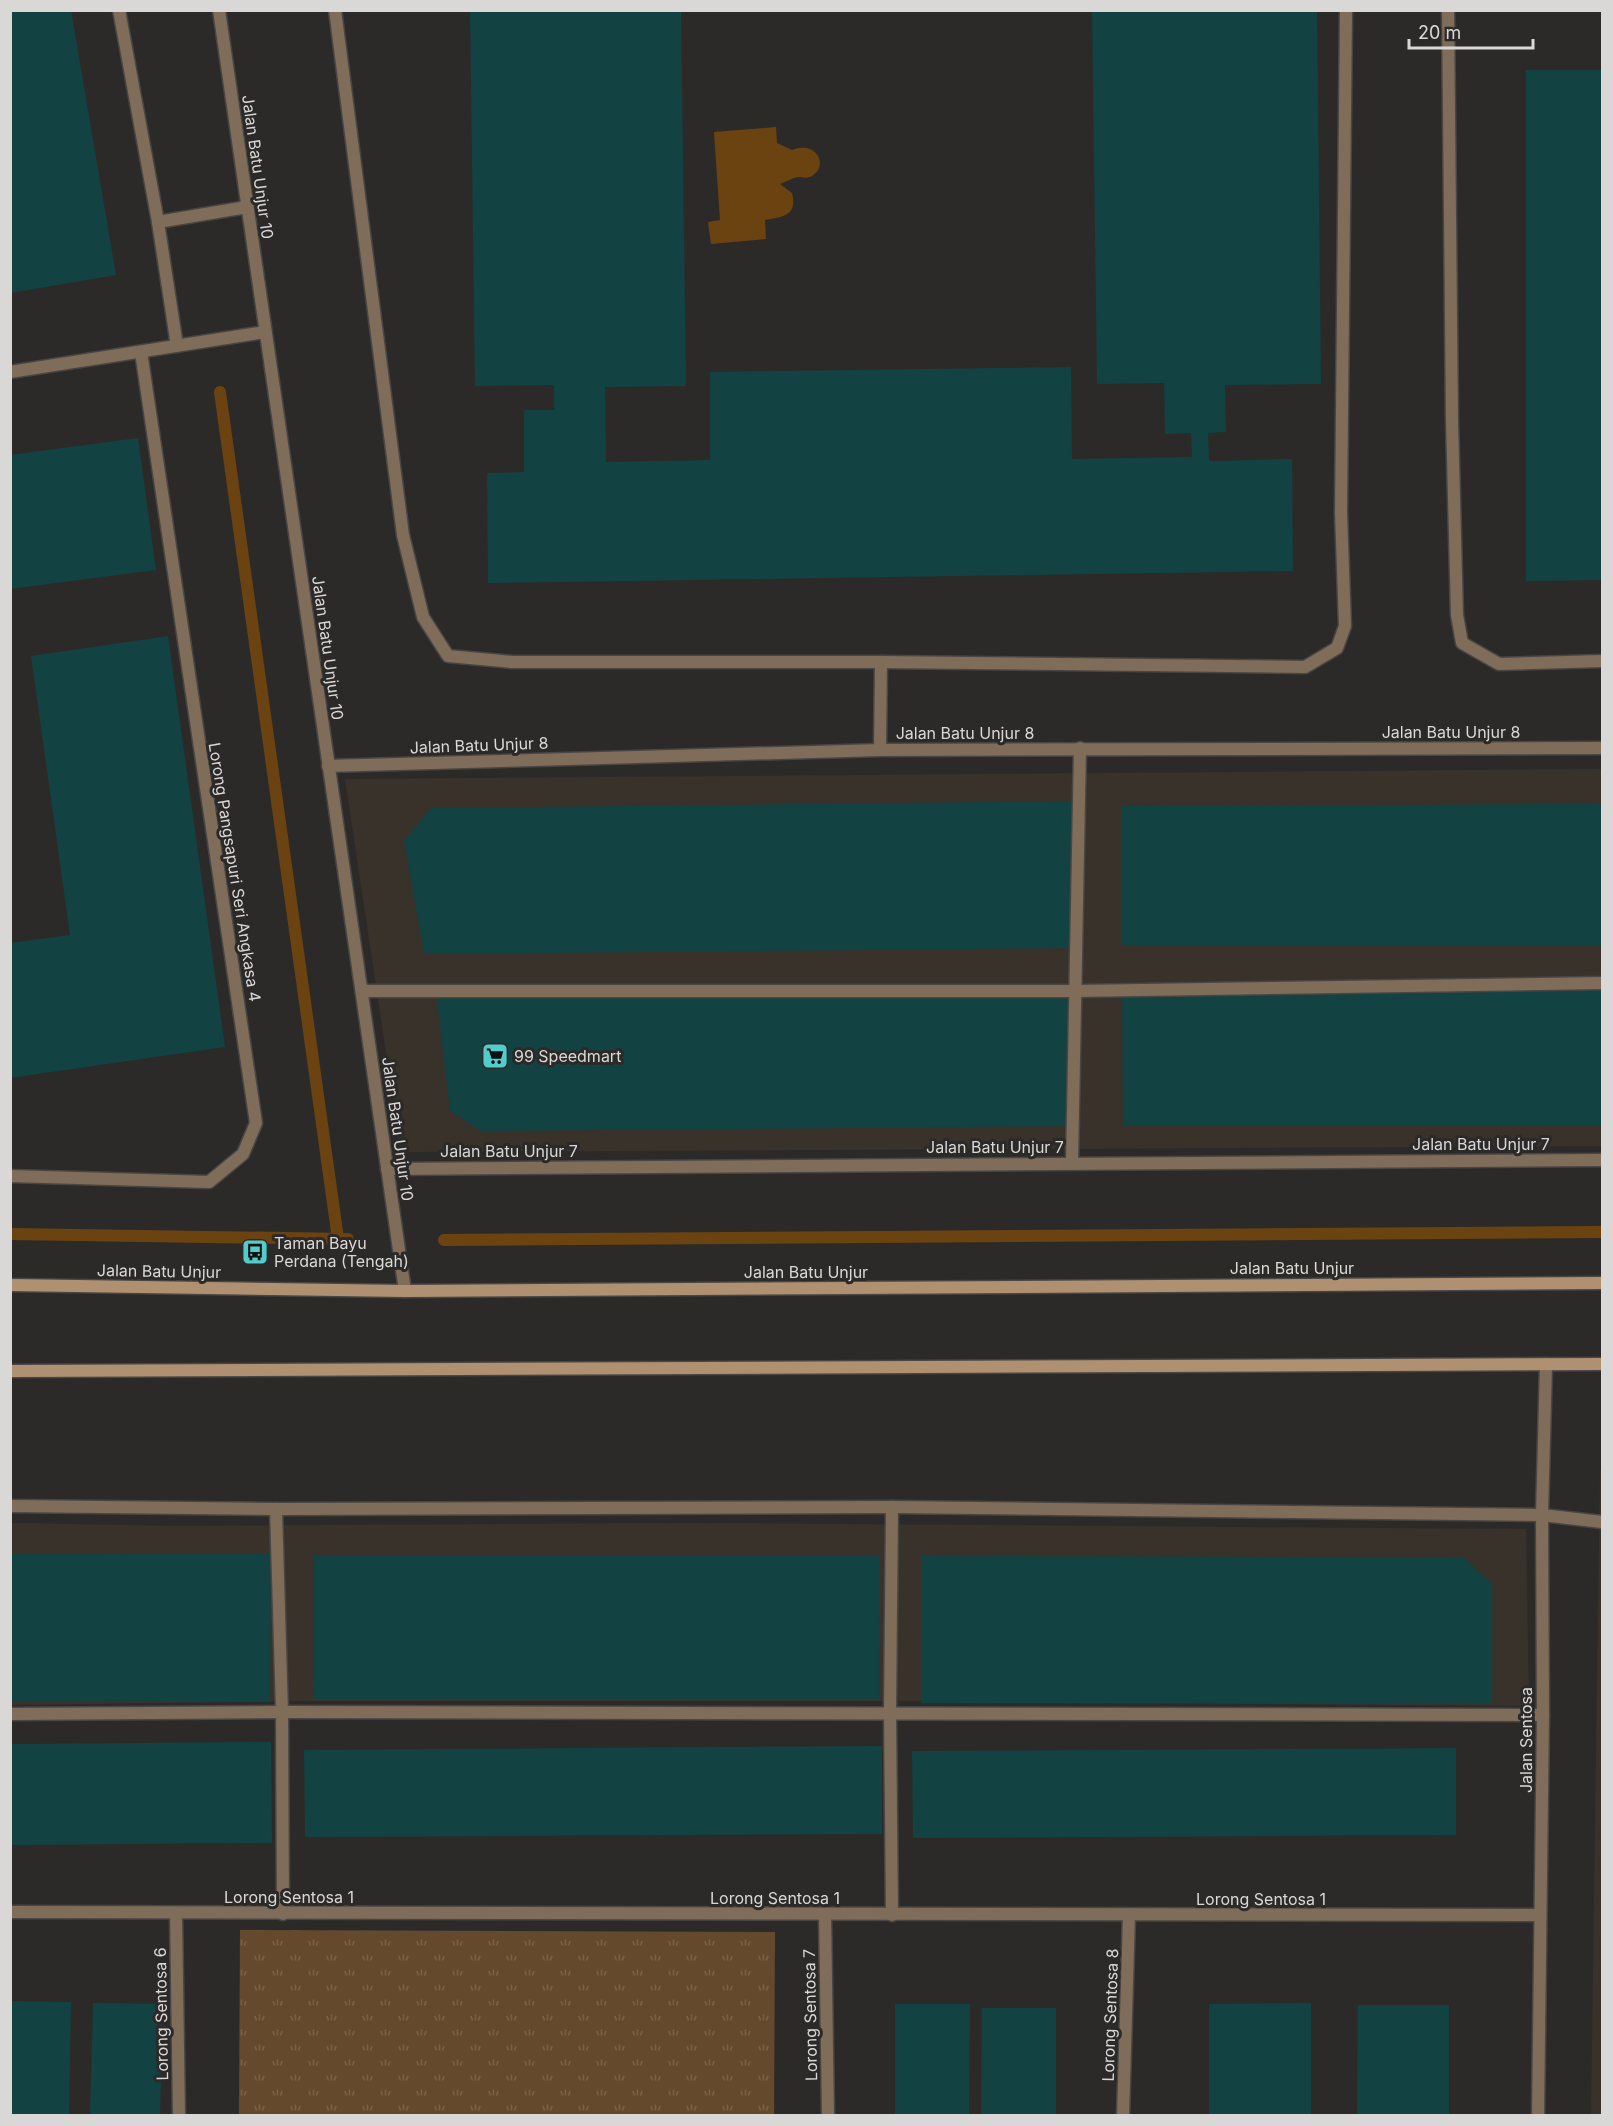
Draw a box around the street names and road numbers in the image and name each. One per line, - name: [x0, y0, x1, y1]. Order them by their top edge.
- street label: Jalan Batu Unjur 10: [238, 94, 278, 240]
- street label: Jalan Batu Unjur 10: [308, 575, 348, 721]
- street label: Jalan Batu Unjur 8: [1382, 722, 1520, 742]
- street label: Jalan Batu Unjur 8: [896, 723, 1034, 743]
- street label: Jalan Batu Unjur 8: [409, 733, 549, 757]
- street label: Lorong Pangsapuri Seri Angkasa 4: [205, 741, 265, 1003]
- street label: Jalan Batu Unjur 10: [378, 1056, 418, 1202]
- street label: Jalan Batu Unjur 7: [1412, 1134, 1550, 1154]
- street label: Jalan Batu Unjur 7: [926, 1137, 1064, 1157]
- street label: Jalan Batu Unjur 7: [440, 1141, 578, 1161]
- street label: Jalan Batu Unjur: [1230, 1258, 1354, 1278]
- street label: Jalan Batu Unjur: [97, 1260, 221, 1282]
- street label: Jalan Batu Unjur: [744, 1262, 868, 1282]
- street label: Jalan Sentosa: [1516, 1687, 1536, 1793]
- street label: Lorong Sentosa 1: [224, 1887, 354, 1907]
- street label: Lorong Sentosa 1: [710, 1888, 840, 1908]
- street label: Lorong Sentosa 1: [1196, 1889, 1326, 1909]
- street label: Lorong Sentosa 6: [150, 1947, 172, 2081]
- street label: Lorong Sentosa 8: [1098, 1948, 1122, 2082]
- street label: Lorong Sentosa 7: [799, 1949, 821, 2081]

